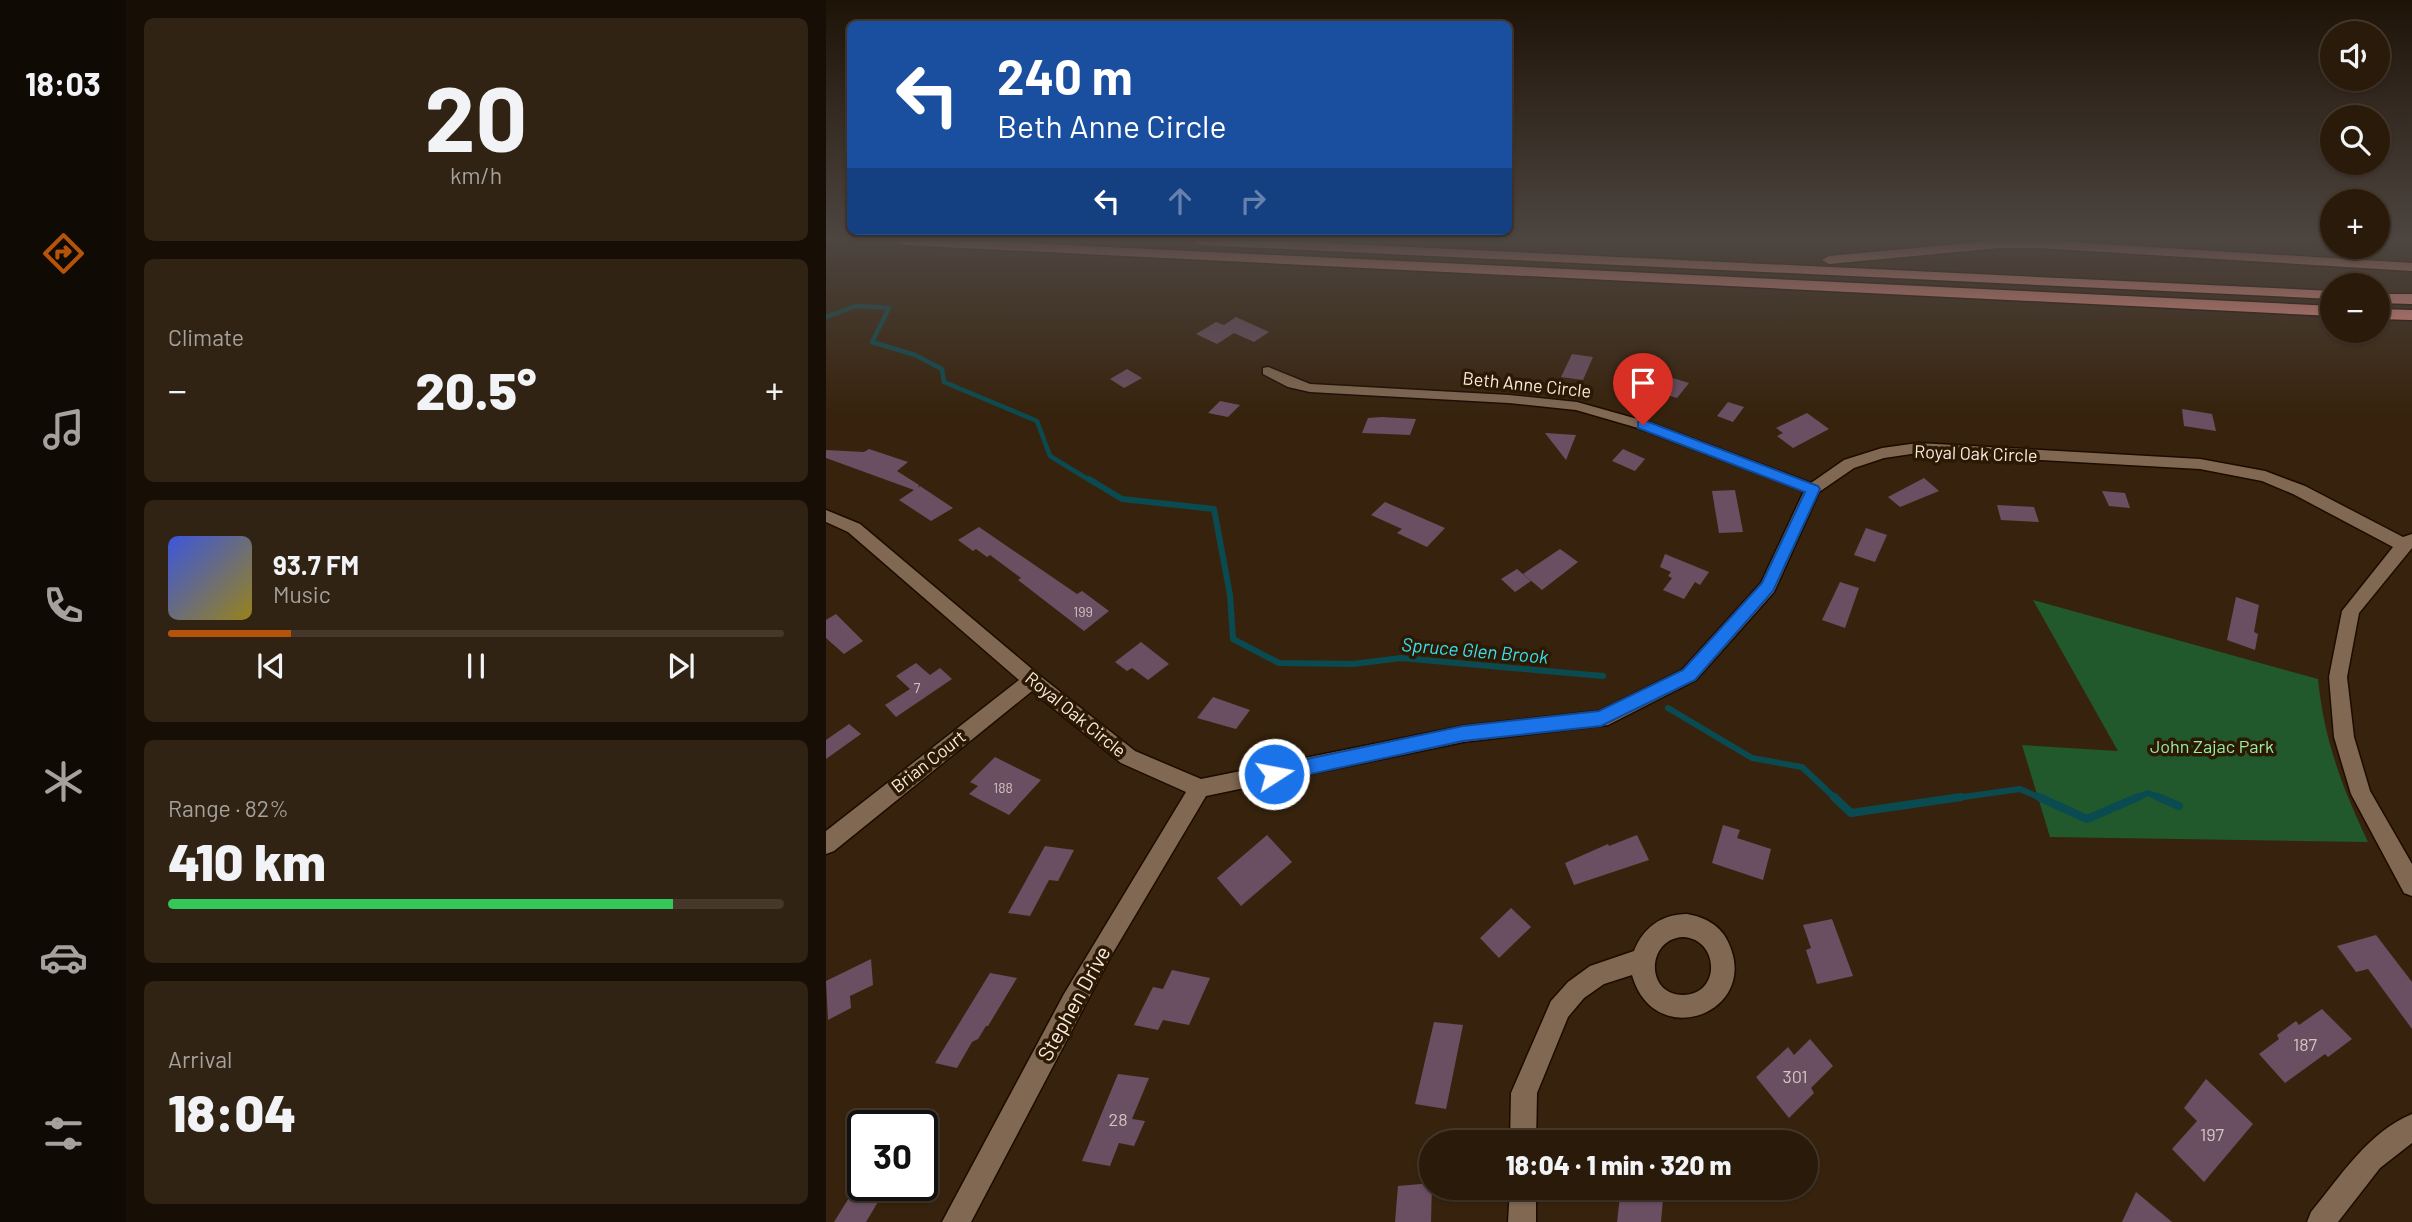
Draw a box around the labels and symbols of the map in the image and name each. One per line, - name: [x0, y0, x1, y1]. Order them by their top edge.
- pin: [1613, 353, 1673, 425]
- street label: Beth Anne Circle: [1462, 366, 1592, 402]
- street label: Royal Oak Circle: [1914, 440, 2038, 466]
- house number: 199: [1073, 603, 1093, 620]
- water label: Spruce Glen Brook: [1401, 632, 1550, 668]
- street label: Royal Oak Circle: [1021, 667, 1131, 761]
- house number: 7: [914, 679, 921, 696]
- street label: Brian Court: [886, 725, 970, 797]
- park label: John Zajac Park: [2150, 735, 2274, 757]
- position arrow: [1237, 737, 1311, 811]
- house number: 188: [993, 779, 1013, 796]
- street label: Stephen Drive: [1031, 941, 1115, 1065]
- house number: 187: [2293, 1033, 2318, 1055]
- house number: 301: [1782, 1065, 1808, 1087]
- house number: 28: [1108, 1108, 1128, 1130]
- speed limit sign: 30: [847, 1110, 938, 1201]
- house number: 197: [2200, 1123, 2225, 1145]

